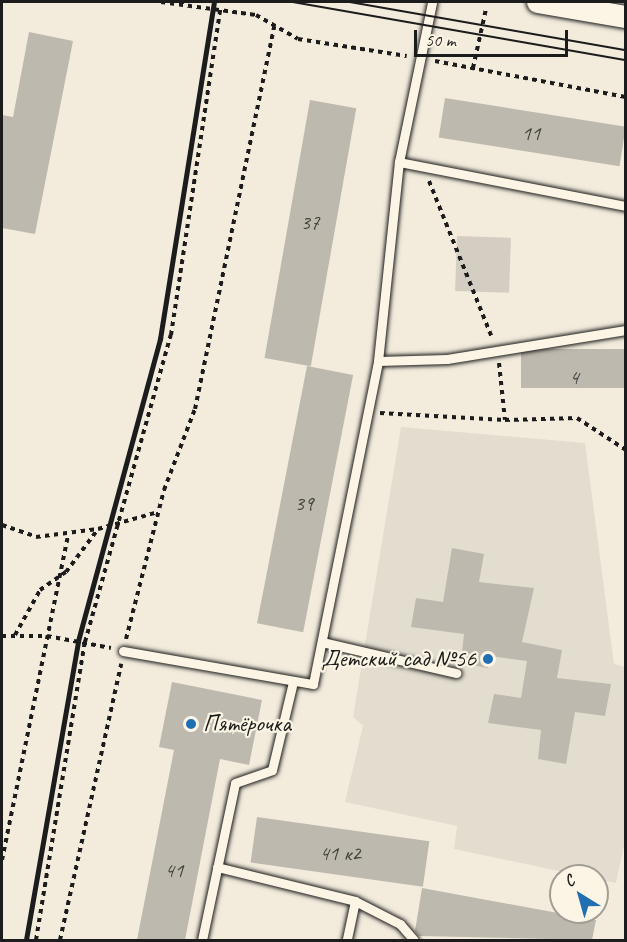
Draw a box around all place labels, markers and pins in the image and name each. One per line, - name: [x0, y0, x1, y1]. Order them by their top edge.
- place label: Детский сад №56: [321, 645, 476, 673]
- marker: Детский сад №56: [481, 652, 495, 666]
- place label: Пятёрочка: [203, 710, 291, 738]
- marker: Пятёрочка: [184, 717, 198, 731]

